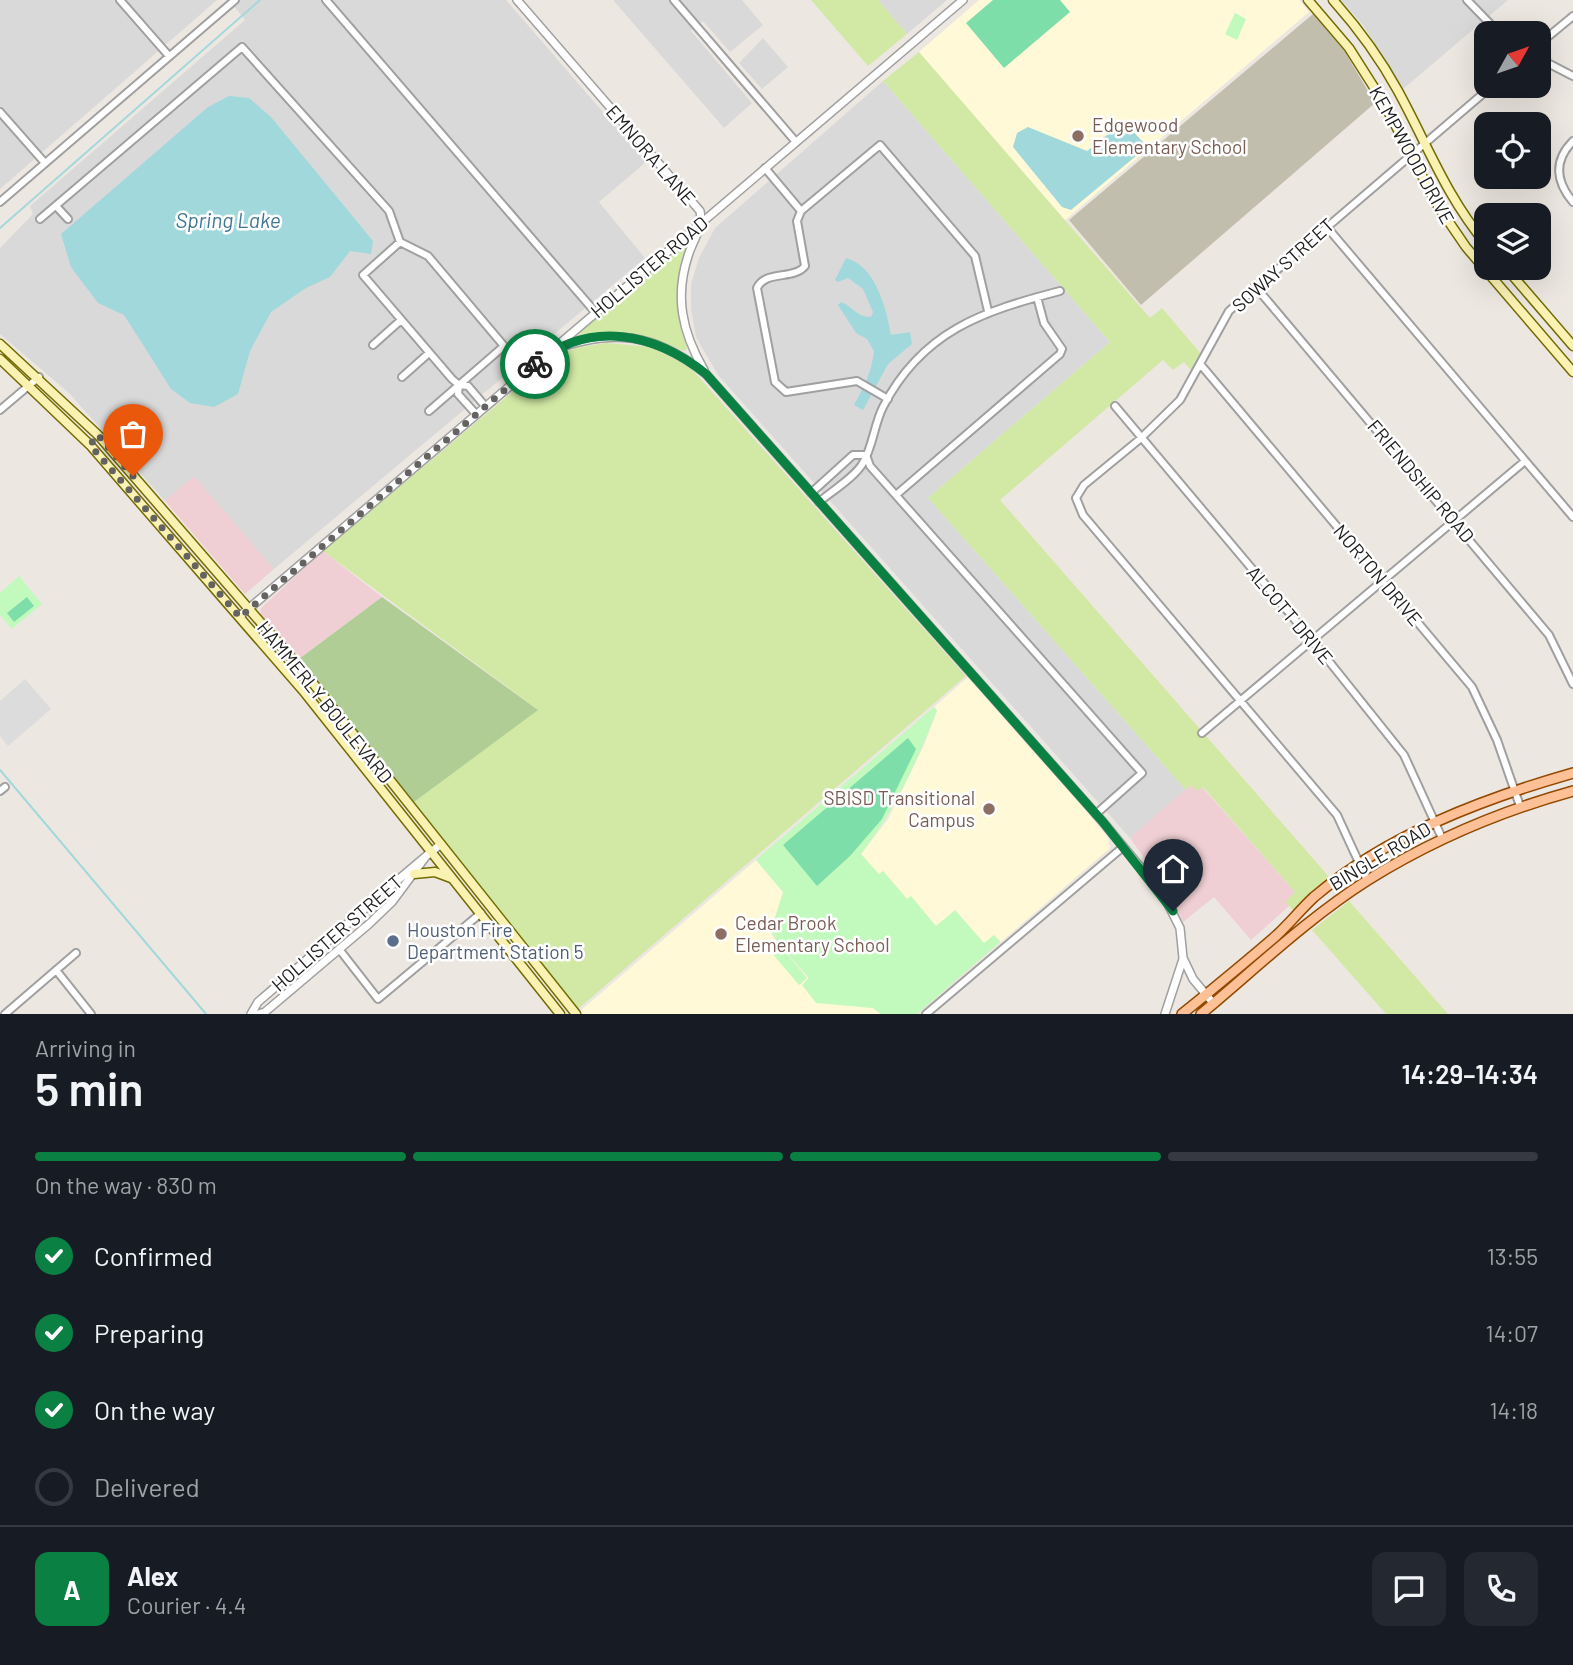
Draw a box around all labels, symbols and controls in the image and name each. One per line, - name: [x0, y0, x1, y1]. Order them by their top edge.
- north arrow: [1474, 21, 1550, 98]
- map controls: [1474, 21, 1551, 280]
- street label: KEMPWOOD DRIVE: [1365, 82, 1460, 228]
- street label: EMNORA LANE: [602, 100, 701, 209]
- button: locate: [1474, 112, 1551, 189]
- place label: Edgewood Elementary School: [1092, 113, 1247, 158]
- marker: Edgewood Elementary School: [1070, 128, 1086, 144]
- button: layers: [1474, 203, 1551, 280]
- water label: Spring Lake: [175, 207, 281, 232]
- street label: HOLLISTER ROAD: [585, 211, 712, 322]
- street label: SOWAY STREET: [1227, 213, 1338, 316]
- courier: [500, 329, 570, 399]
- icon: bike: [516, 345, 554, 383]
- pin: [103, 404, 163, 476]
- icon: bag: [114, 415, 152, 453]
- street label: FRIENDSHIP ROAD: [1363, 415, 1479, 547]
- street label: NORTON DRIVE: [1329, 519, 1427, 630]
- street label: ALCOTT DRIVE: [1242, 561, 1338, 669]
- street label: HAMMERLY BOULEVARD: [253, 616, 398, 788]
- place label: SBISD Transitional Campus: [823, 786, 975, 831]
- marker: SBISD Transitional Campus: [981, 801, 997, 817]
- street label: BINGLE ROAD: [1325, 816, 1435, 895]
- pin: [1143, 839, 1203, 911]
- icon: home: [1154, 850, 1192, 888]
- street label: HOLLISTER STREET: [266, 869, 407, 996]
- place label: Cedar Brook Elementary School: [735, 911, 890, 956]
- place label: Houston Fire Department Station 5: [407, 918, 583, 963]
- marker: Cedar Brook Elementary School: [713, 926, 729, 942]
- marker: Houston Fire Department Station 5: [385, 933, 401, 949]
- text: Arriving in: [35, 1034, 136, 1062]
- text: 14:29–14:34: [1402, 1058, 1538, 1089]
- text: 5 min: [35, 1060, 143, 1115]
- text: On the way · 830 m: [35, 1171, 217, 1199]
- icon: check: [35, 1237, 73, 1275]
- text: Confirmed: [94, 1240, 213, 1271]
- text: 13:55: [1487, 1242, 1538, 1270]
- icon: check: [35, 1314, 73, 1352]
- text: Preparing: [94, 1317, 204, 1348]
- text: 14:07: [1486, 1319, 1538, 1347]
- icon: check: [35, 1391, 73, 1429]
- text: On the way: [94, 1394, 215, 1425]
- text: 14:18: [1489, 1396, 1538, 1424]
- text: Delivered: [94, 1471, 200, 1502]
- button: chat: [1372, 1552, 1446, 1626]
- button: phone: [1464, 1552, 1538, 1626]
- text: Alex: [127, 1560, 178, 1591]
- text: A: [63, 1574, 81, 1605]
- text: Courier · 4.4: [127, 1591, 246, 1619]

